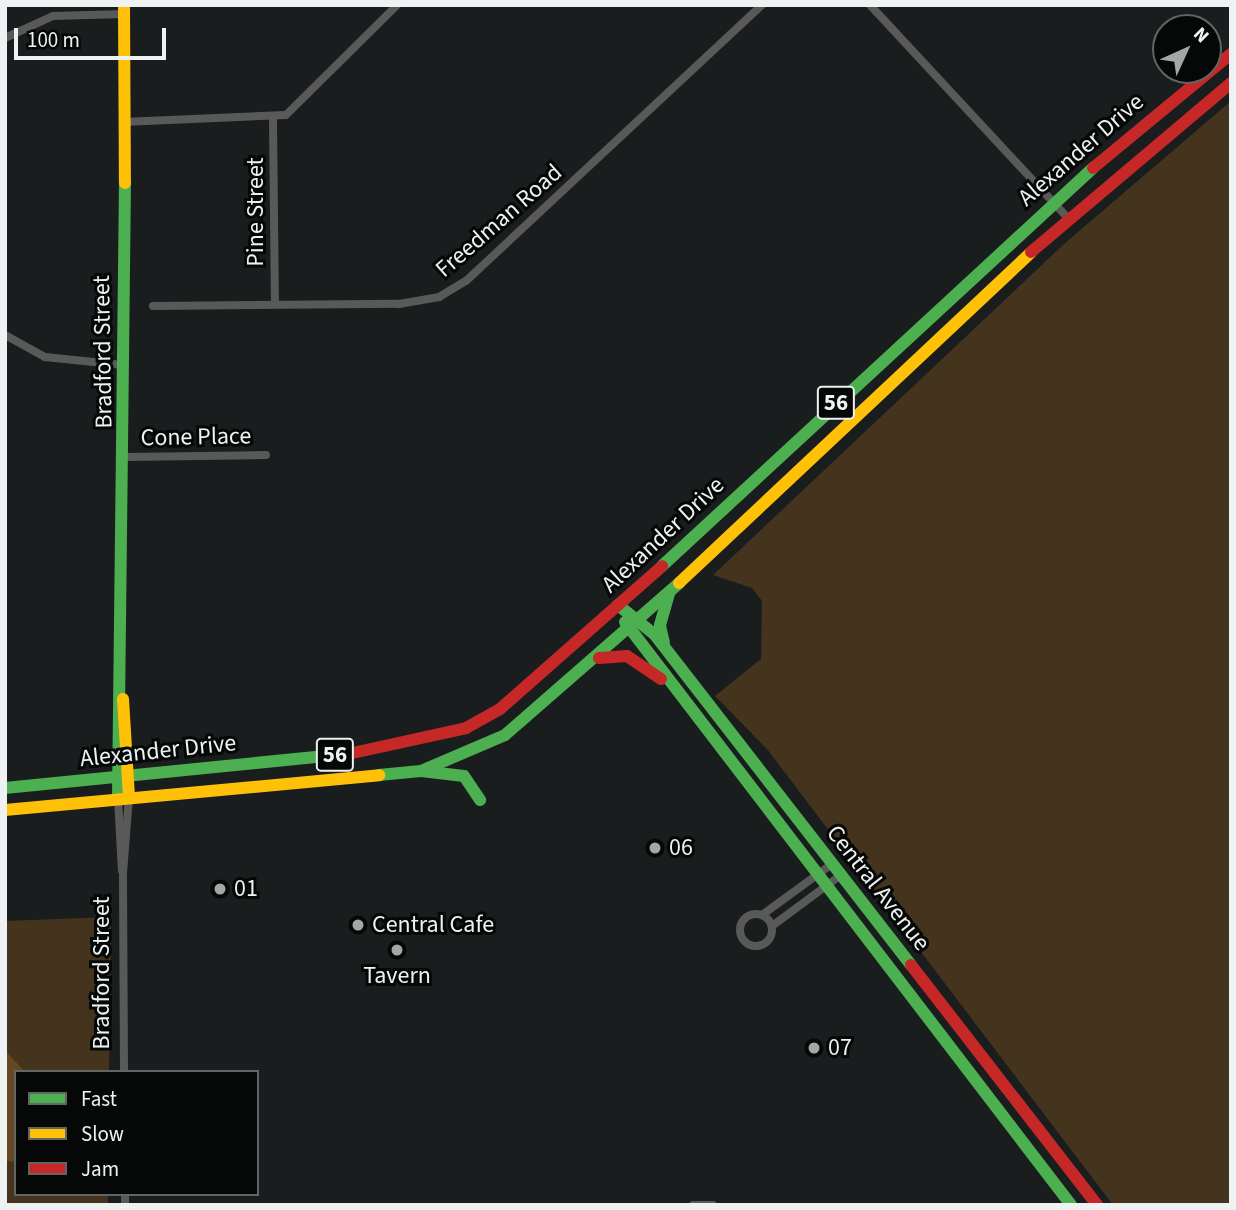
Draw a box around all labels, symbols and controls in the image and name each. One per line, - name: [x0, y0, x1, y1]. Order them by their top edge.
- scale bar: [18, 14, 170, 58]
- north arrow: [1152, 14, 1222, 84]
- text: N: [1187, 21, 1215, 49]
- text: 100 m: [27, 25, 80, 55]
- street label: Alexander Drive: [1012, 88, 1150, 212]
- street label: Pine Street: [242, 157, 270, 267]
- street label: Freedman Road: [430, 158, 568, 284]
- street label: Bradford Street: [87, 275, 119, 429]
- road number: 56: [817, 384, 855, 422]
- street label: Cone Place: [140, 422, 252, 452]
- street label: Alexander Drive: [596, 471, 730, 599]
- street label: Alexander Drive: [78, 728, 238, 774]
- road number: 56: [316, 736, 354, 775]
- street label: Central Avenue: [820, 819, 936, 957]
- place label: 06: [669, 834, 693, 862]
- marker: 06: [647, 840, 663, 856]
- place label: 01: [234, 875, 258, 903]
- marker: 01: [212, 881, 228, 897]
- street label: Bradford Street: [88, 896, 116, 1050]
- place label: Central Cafe: [372, 911, 494, 939]
- marker: Central Cafe: [350, 917, 366, 933]
- marker: Tavern: [389, 942, 405, 958]
- place label: Tavern: [363, 962, 431, 990]
- place label: 07: [828, 1034, 852, 1062]
- marker: 07: [806, 1040, 822, 1056]
- legend: [14, 1070, 259, 1196]
- text: Fast: [81, 1084, 117, 1114]
- text: Slow: [81, 1119, 124, 1149]
- text: Jam: [81, 1154, 119, 1184]

